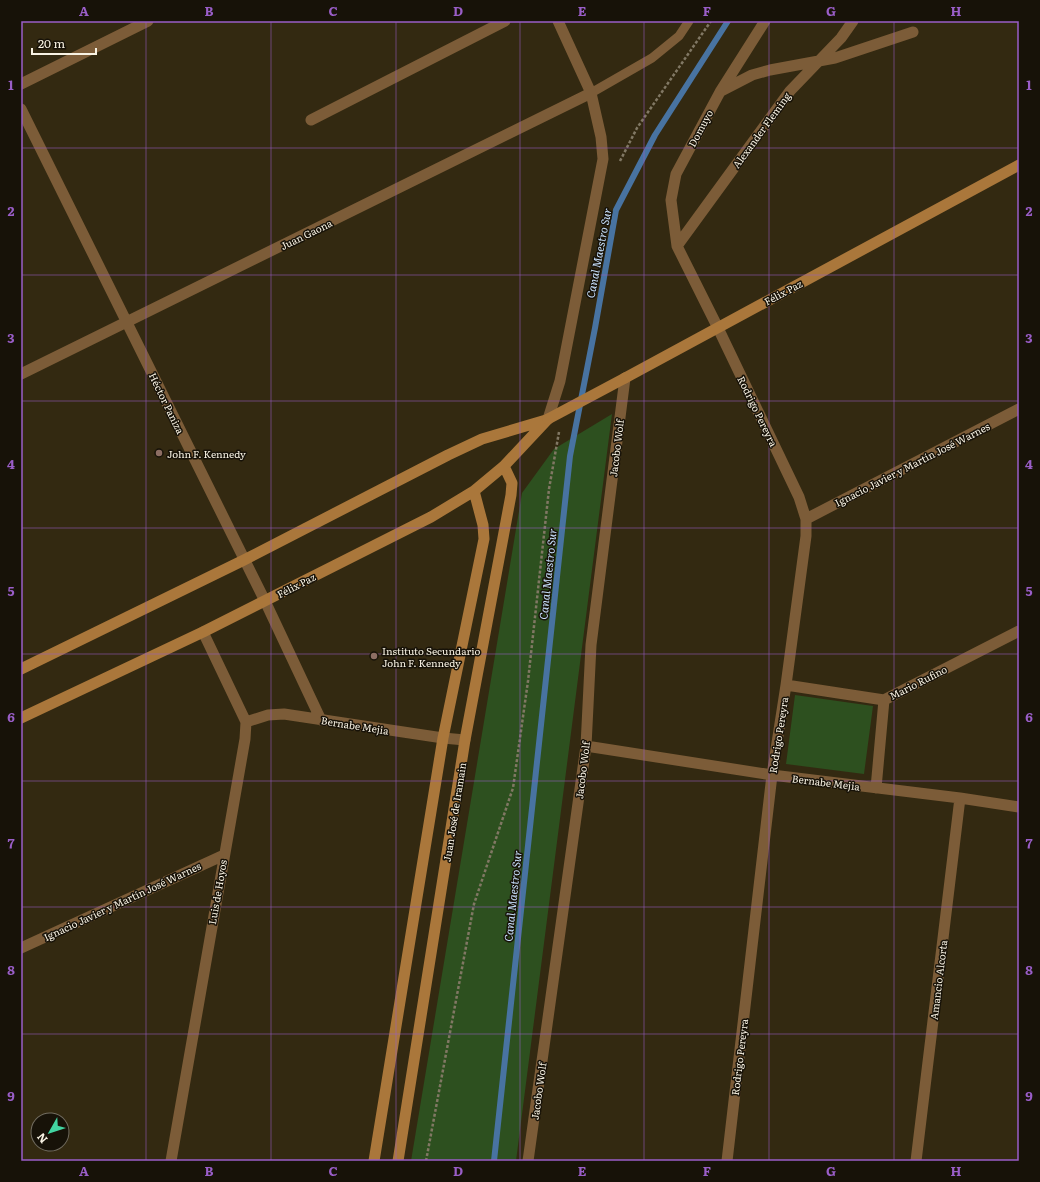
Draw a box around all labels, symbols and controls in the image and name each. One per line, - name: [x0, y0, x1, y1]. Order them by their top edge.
- text: A: [79, 1, 89, 20]
- text: B: [205, 1, 214, 20]
- text: C: [328, 1, 338, 20]
- text: D: [453, 1, 463, 20]
- text: E: [578, 1, 587, 20]
- text: F: [703, 1, 711, 20]
- text: G: [826, 1, 836, 20]
- text: H: [951, 1, 962, 20]
- scale bar: [32, 30, 96, 56]
- text: 20 m: [38, 34, 65, 52]
- text: 1: [8, 75, 14, 94]
- text: 1: [1026, 75, 1032, 94]
- street label: Alexander Fleming: [728, 89, 794, 171]
- street label: Domuyo: [684, 107, 716, 149]
- text: 2: [8, 201, 15, 220]
- text: 2: [1026, 201, 1033, 220]
- water label: Canal Maestro Sur: [581, 207, 615, 299]
- street label: Juan Gaona: [277, 215, 335, 253]
- street label: Félix Paz: [761, 276, 805, 308]
- text: 3: [7, 328, 15, 347]
- text: 3: [1025, 328, 1033, 347]
- street label: Héctor Paniza: [146, 370, 189, 437]
- street label: Rodrigo Pereyra: [734, 373, 782, 449]
- street label: Jacobo Wolf: [605, 417, 627, 478]
- street label: Ignacio Javier y Martín José Warnes: [832, 418, 993, 510]
- place label: John F. Kennedy: [167, 446, 246, 461]
- marker: John F. Kennedy: [154, 448, 164, 458]
- text: 4: [7, 454, 15, 473]
- text: 4: [1025, 454, 1033, 473]
- water label: Canal Maestro Sur: [534, 528, 560, 620]
- street label: Félix Paz: [274, 569, 318, 601]
- text: 5: [7, 581, 15, 600]
- text: 5: [1025, 581, 1033, 600]
- place label: Instituto Secundario John F. Kennedy: [382, 643, 480, 670]
- marker: Instituto Secundario John F. Kennedy: [369, 651, 379, 661]
- street label: Mario Rufino: [887, 661, 950, 703]
- street label: Rodrigo Pereyra: [765, 695, 792, 774]
- text: 6: [7, 707, 15, 726]
- text: 6: [1025, 707, 1033, 726]
- street label: Bernabe Mejia: [320, 712, 390, 738]
- street label: Jacobo Wolf: [571, 739, 593, 800]
- street label: Juan José de Iramain: [439, 761, 469, 863]
- street label: Bernabe Mejia: [791, 770, 861, 794]
- text: 7: [7, 833, 15, 852]
- text: 7: [1025, 833, 1033, 852]
- water label: Canal Maestro Sur: [499, 850, 525, 942]
- street label: Ignacio Javier y Martín José Warnes: [41, 858, 204, 944]
- street label: Luis de Hoyos: [204, 858, 230, 925]
- street label: Amancio Alcorta: [926, 939, 950, 1021]
- text: 8: [7, 960, 15, 979]
- text: 8: [1025, 960, 1033, 979]
- street label: Rodrigo Pereyra: [727, 1017, 751, 1096]
- street label: Jacobo Wolf: [527, 1060, 550, 1121]
- text: 9: [7, 1086, 15, 1105]
- text: 9: [1025, 1086, 1033, 1105]
- north arrow: [30, 1112, 70, 1152]
- text: N: [32, 1130, 51, 1148]
- text: A: [79, 1161, 89, 1180]
- text: B: [205, 1161, 214, 1180]
- text: C: [328, 1161, 338, 1180]
- text: D: [453, 1161, 463, 1180]
- text: E: [578, 1161, 587, 1180]
- text: F: [703, 1161, 711, 1180]
- text: G: [826, 1161, 836, 1180]
- text: H: [951, 1161, 962, 1180]

